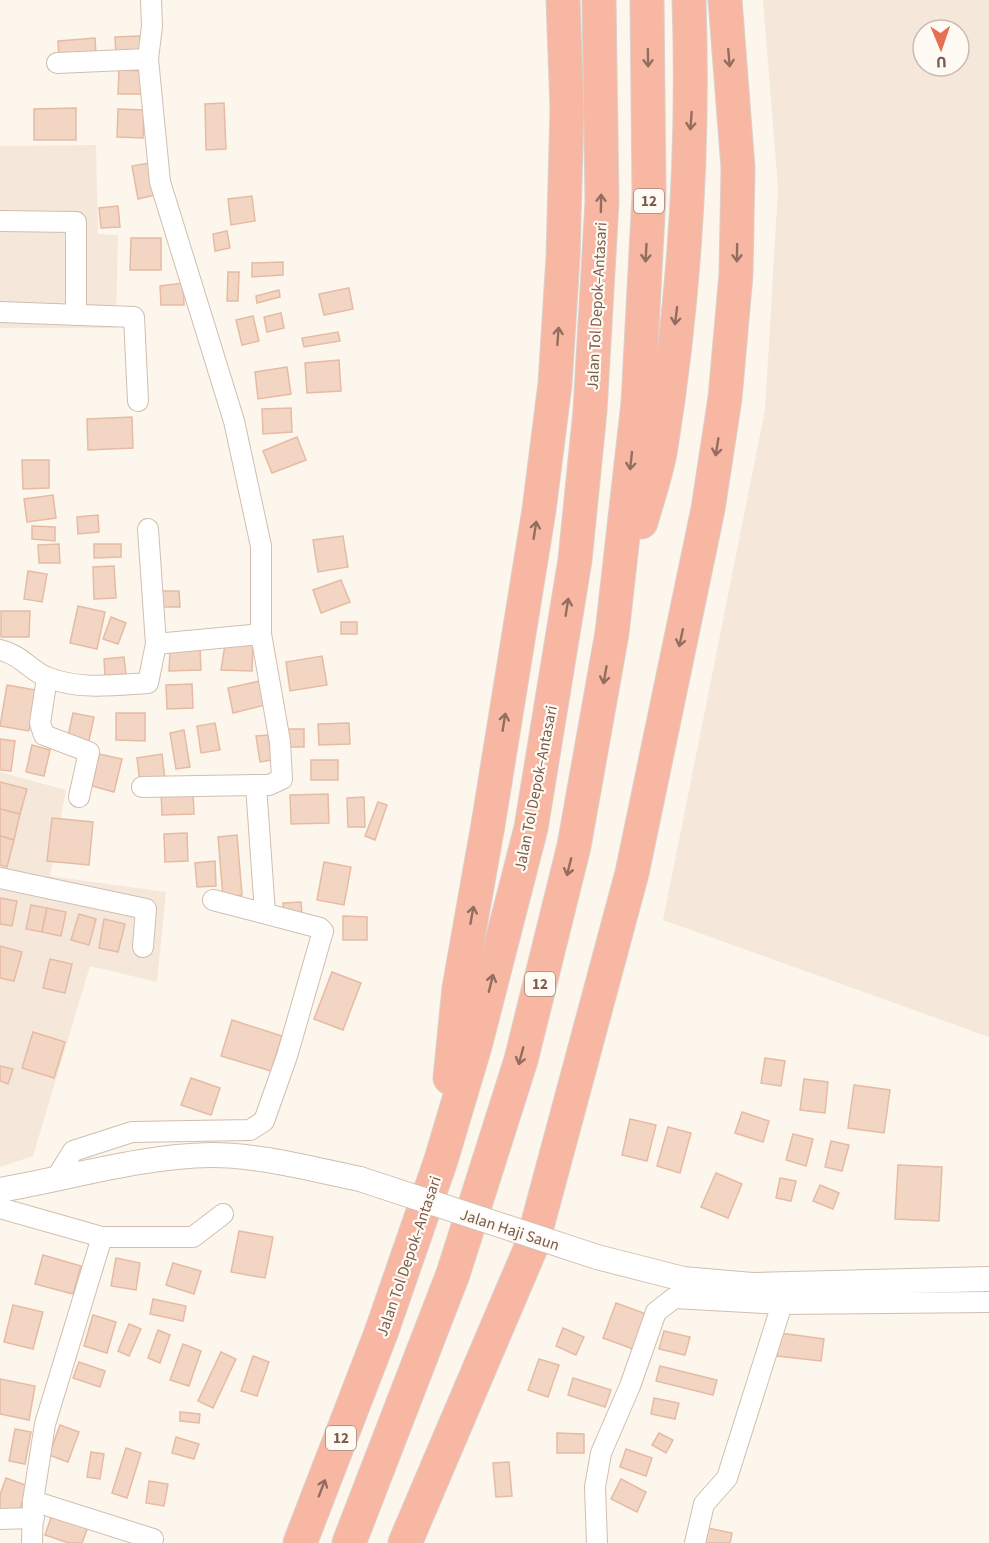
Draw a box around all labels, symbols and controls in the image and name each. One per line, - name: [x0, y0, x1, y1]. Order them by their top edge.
- north arrow: [911, 18, 971, 78]
- one-way arrow: [642, 48, 653, 68]
- one-way arrow: [724, 48, 735, 68]
- text: U: [936, 51, 947, 73]
- one-way arrow: [685, 111, 696, 131]
- road number: 12: [634, 189, 664, 213]
- one-way arrow: [596, 194, 607, 214]
- street label: Jalan Tol Depok–Antasari: [582, 221, 612, 391]
- one-way arrow: [731, 242, 743, 262]
- one-way arrow: [640, 243, 651, 263]
- one-way arrow: [670, 305, 681, 325]
- one-way arrow: [553, 327, 564, 347]
- one-way arrow: [712, 436, 723, 456]
- one-way arrow: [625, 450, 636, 470]
- one-way arrow: [530, 521, 541, 540]
- one-way arrow: [562, 597, 573, 617]
- one-way arrow: [675, 628, 686, 648]
- one-way arrow: [599, 665, 610, 684]
- street label: Jalan Tol Depok–Antasari: [509, 703, 563, 873]
- one-way arrow: [499, 713, 510, 733]
- one-way arrow: [563, 857, 574, 876]
- one-way arrow: [467, 906, 478, 925]
- road number: 12: [525, 972, 555, 996]
- one-way arrow: [486, 974, 498, 993]
- one-way arrow: [515, 1046, 527, 1065]
- street label: Jalan Tol Depok–Antasari: [371, 1173, 447, 1339]
- street label: Jalan Haji Saun: [457, 1204, 562, 1256]
- road number: 12: [326, 1426, 356, 1450]
- one-way arrow: [317, 1480, 328, 1498]

